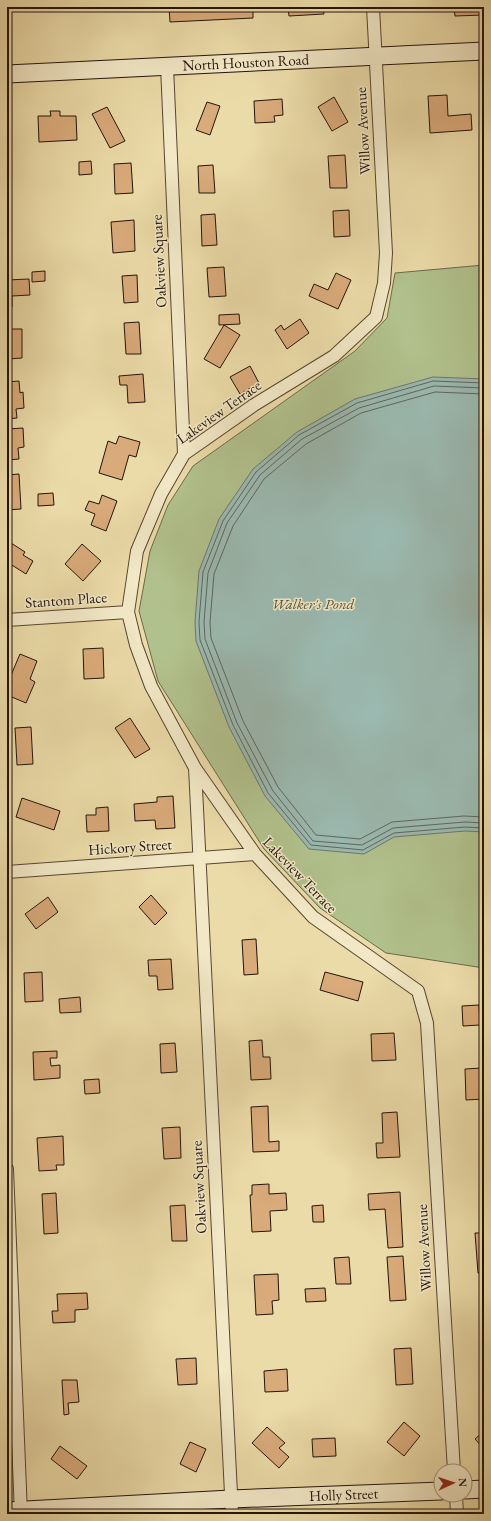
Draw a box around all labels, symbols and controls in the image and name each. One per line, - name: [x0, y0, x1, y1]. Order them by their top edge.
- street label: North Houston Road: [182, 49, 310, 75]
- street label: Willow Avenue: [351, 87, 374, 175]
- street label: Oakview Square: [147, 214, 170, 308]
- street label: Lakeview Terrace: [173, 375, 265, 448]
- street label: Stantom Place: [24, 587, 108, 612]
- park label: Walker's Pond: [272, 594, 355, 613]
- street label: Lakeview Terrace: [259, 832, 342, 917]
- street label: Hickory Street: [87, 834, 173, 859]
- street label: Oakview Square: [187, 1140, 210, 1234]
- street label: Willow Avenue: [412, 1204, 435, 1292]
- north arrow: [433, 1463, 473, 1503]
- text: N: [456, 1478, 470, 1487]
- street label: Holly Street: [309, 1483, 379, 1505]

